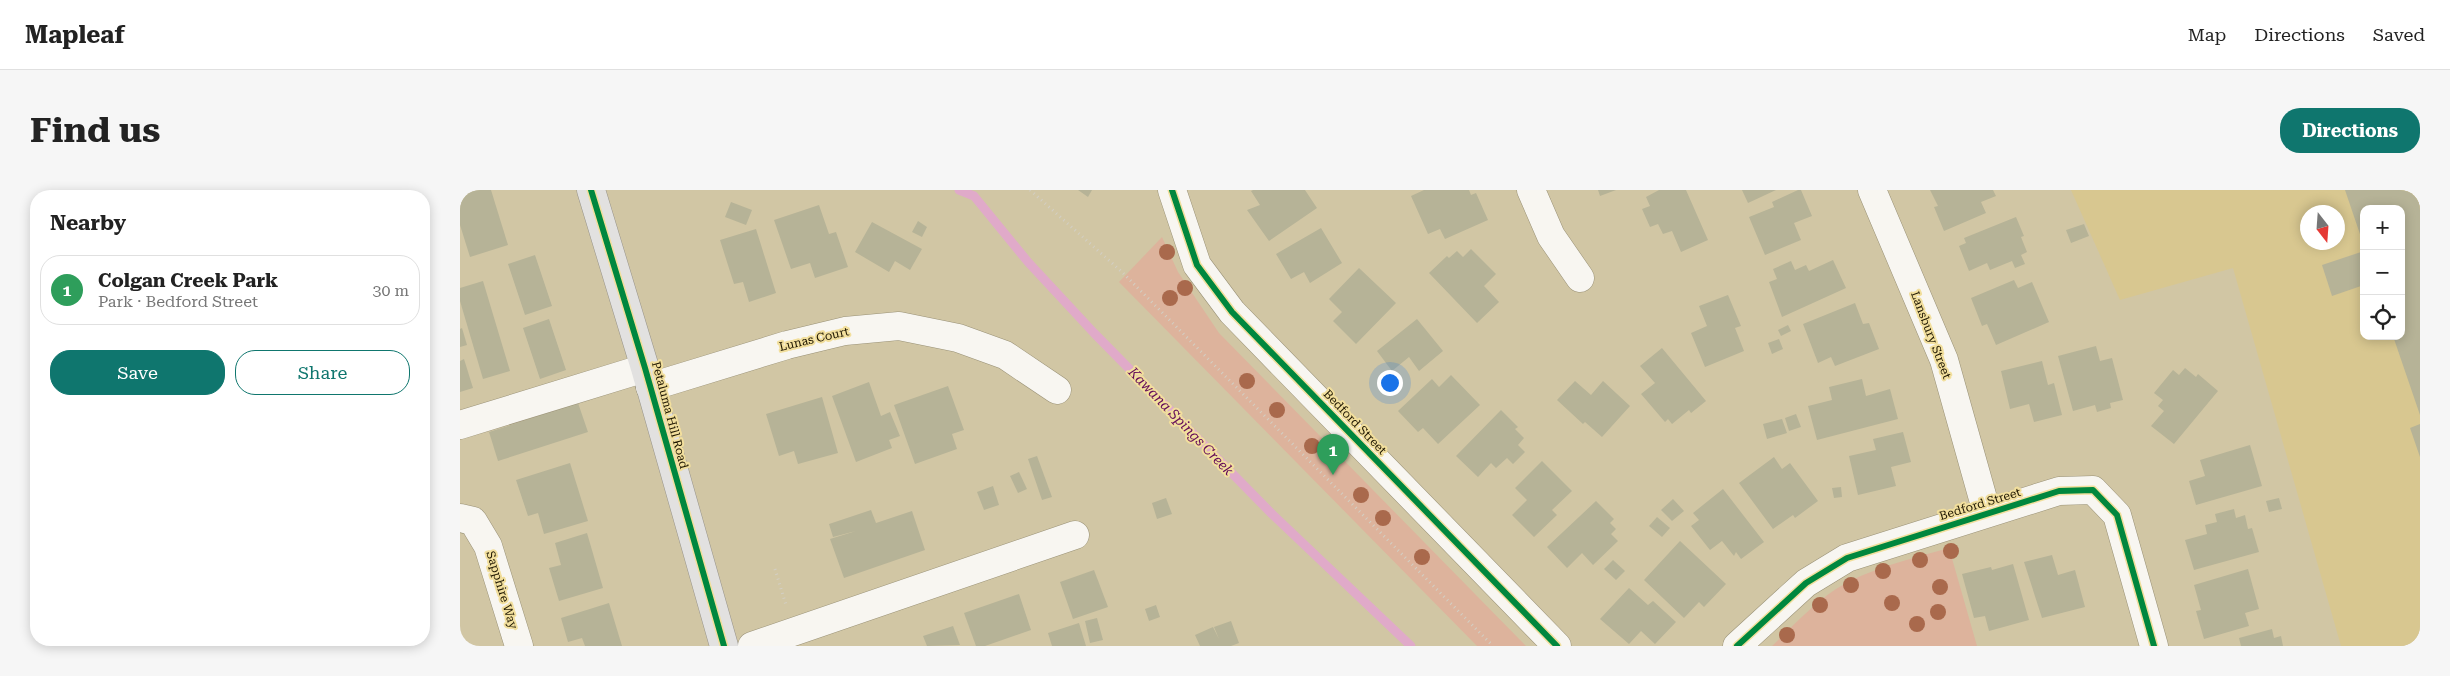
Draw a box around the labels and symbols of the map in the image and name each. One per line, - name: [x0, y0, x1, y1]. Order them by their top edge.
- north arrow: [2300, 205, 2345, 250]
- street label: Lansbury Street: [1908, 289, 1954, 381]
- street label: Lunas Court: [778, 324, 851, 354]
- street label: Petaluma Hill Road: [649, 360, 691, 470]
- water label: Kawana Spings Creek: [1125, 363, 1237, 479]
- your location: [1377, 370, 1403, 396]
- street label: Bedford Street: [1321, 387, 1390, 458]
- pin: 1: [1317, 434, 1349, 475]
- street label: Bedford Street: [1938, 485, 2023, 523]
- street label: Sapphire Way: [484, 549, 521, 632]

